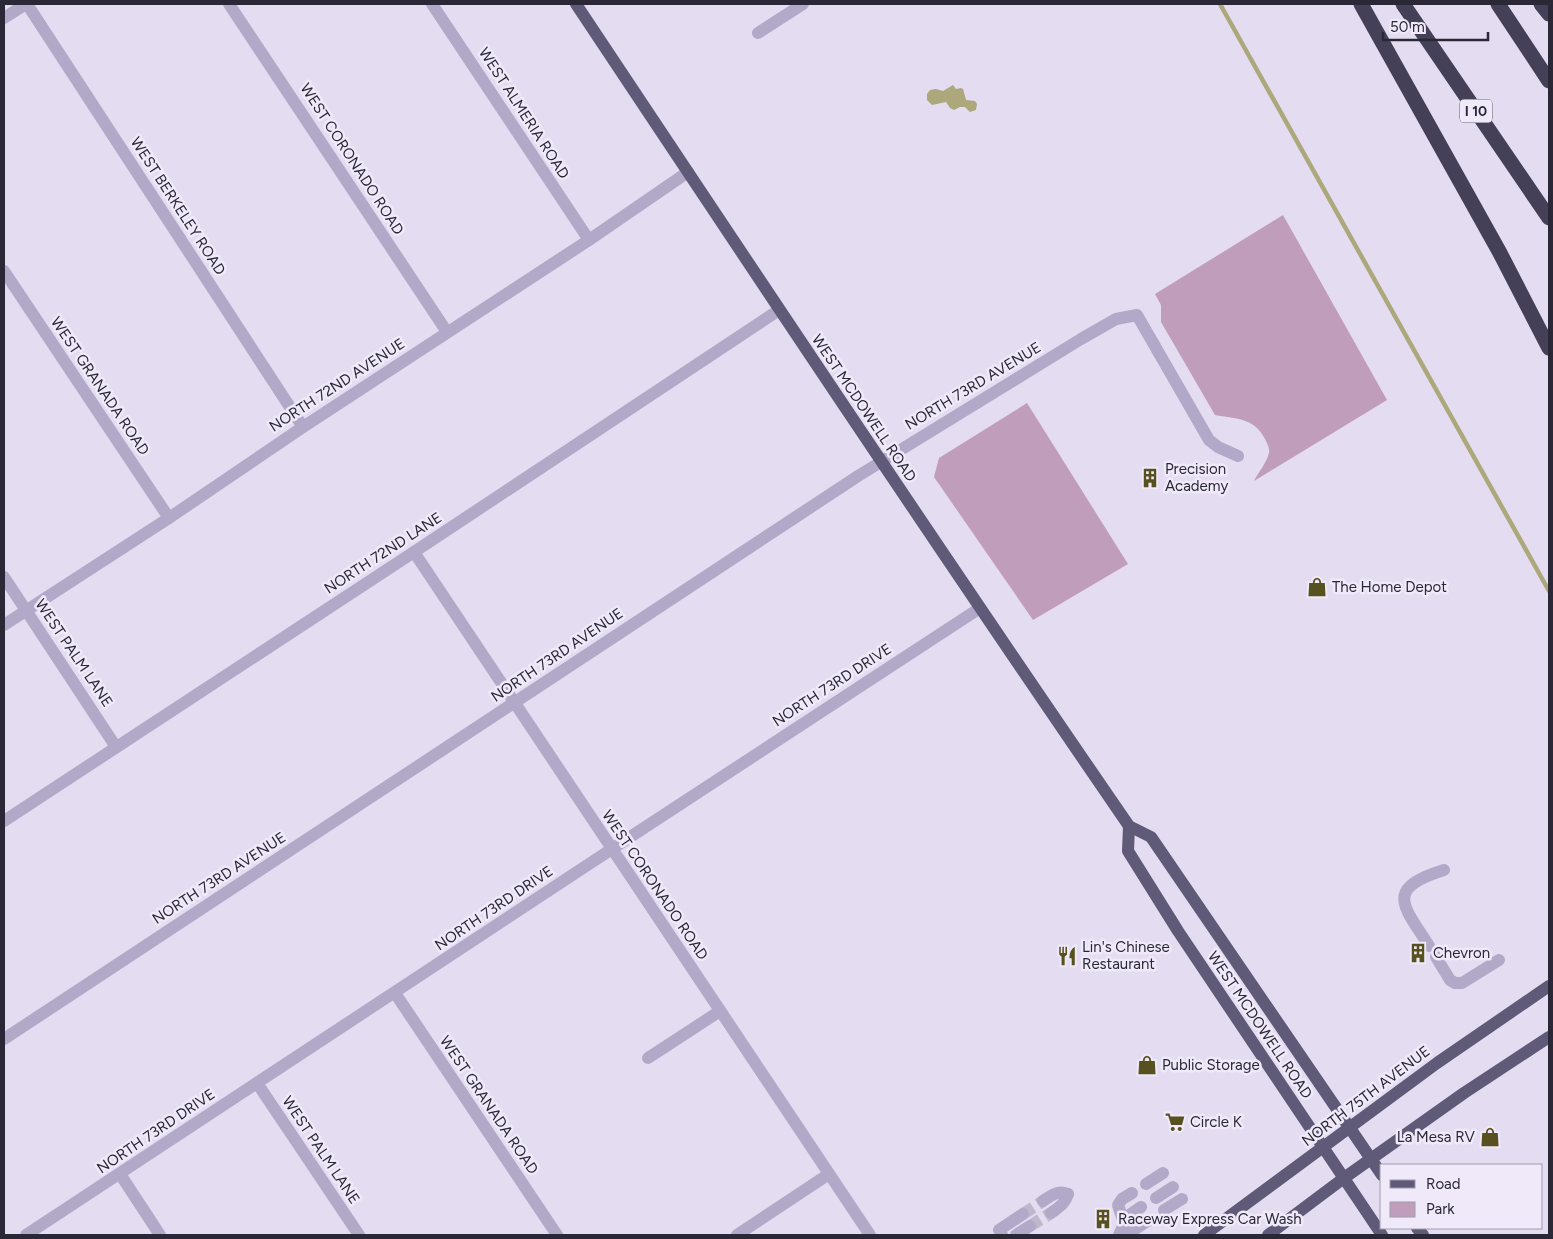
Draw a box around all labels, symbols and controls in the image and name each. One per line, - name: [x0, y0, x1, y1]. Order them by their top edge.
- scale bar: [1383, 10, 1488, 42]
- text: 50 m: [1390, 18, 1425, 36]
- street label: WEST ALMERIA ROAD: [475, 44, 573, 182]
- street label: WEST CORONADO ROAD: [296, 80, 408, 238]
- road number: I 10: [1460, 100, 1492, 122]
- street label: WEST BERKELEY ROAD: [127, 134, 229, 278]
- street label: WEST GRANADA ROAD: [47, 313, 153, 459]
- street label: WEST MCDOWELL ROAD: [808, 331, 920, 485]
- street label: NORTH 72ND AVENUE: [266, 334, 408, 436]
- street label: NORTH 73RD AVENUE: [902, 338, 1044, 434]
- place label: Precision Academy: [1165, 460, 1228, 495]
- building icon: Precision Academy: [1139, 467, 1161, 489]
- street label: NORTH 72ND LANE: [321, 508, 445, 598]
- shop icon: The Home Depot: [1306, 576, 1328, 598]
- place label: The Home Depot: [1332, 578, 1447, 596]
- street label: WEST PALM LANE: [31, 596, 117, 710]
- street label: NORTH 73RD AVENUE: [488, 604, 626, 706]
- street label: NORTH 73RD DRIVE: [769, 640, 895, 730]
- street label: WEST CORONADO ROAD: [598, 807, 712, 963]
- street label: NORTH 73RD AVENUE: [149, 828, 289, 928]
- street label: NORTH 73RD DRIVE: [432, 862, 556, 954]
- place label: Lin's Chinese Restaurant: [1082, 938, 1170, 973]
- building icon: Chevron: [1407, 942, 1429, 964]
- place label: Chevron: [1433, 944, 1490, 962]
- restaurant icon: Lin's Chinese Restaurant: [1056, 945, 1078, 967]
- street label: WEST MCDOWELL ROAD: [1204, 948, 1316, 1102]
- street label: WEST GRANADA ROAD: [436, 1032, 542, 1178]
- street label: NORTH 75TH AVENUE: [1298, 1042, 1434, 1150]
- shop icon: Public Storage: [1136, 1054, 1158, 1076]
- place label: Public Storage: [1162, 1056, 1260, 1074]
- street label: NORTH 73RD DRIVE: [94, 1085, 218, 1177]
- street label: WEST PALM LANE: [278, 1093, 364, 1207]
- supermarket icon: Circle K: [1164, 1111, 1186, 1133]
- place label: Circle K: [1190, 1113, 1243, 1131]
- shop icon: La Mesa RV: [1479, 1126, 1501, 1148]
- place label: La Mesa RV: [1397, 1128, 1476, 1146]
- legend: [1380, 1164, 1543, 1229]
- text: Road: [1426, 1175, 1461, 1193]
- text: Park: [1426, 1200, 1455, 1218]
- building icon: Raceway Express Car Wash: [1092, 1208, 1114, 1230]
- place label: Raceway Express Car Wash: [1118, 1210, 1302, 1228]

